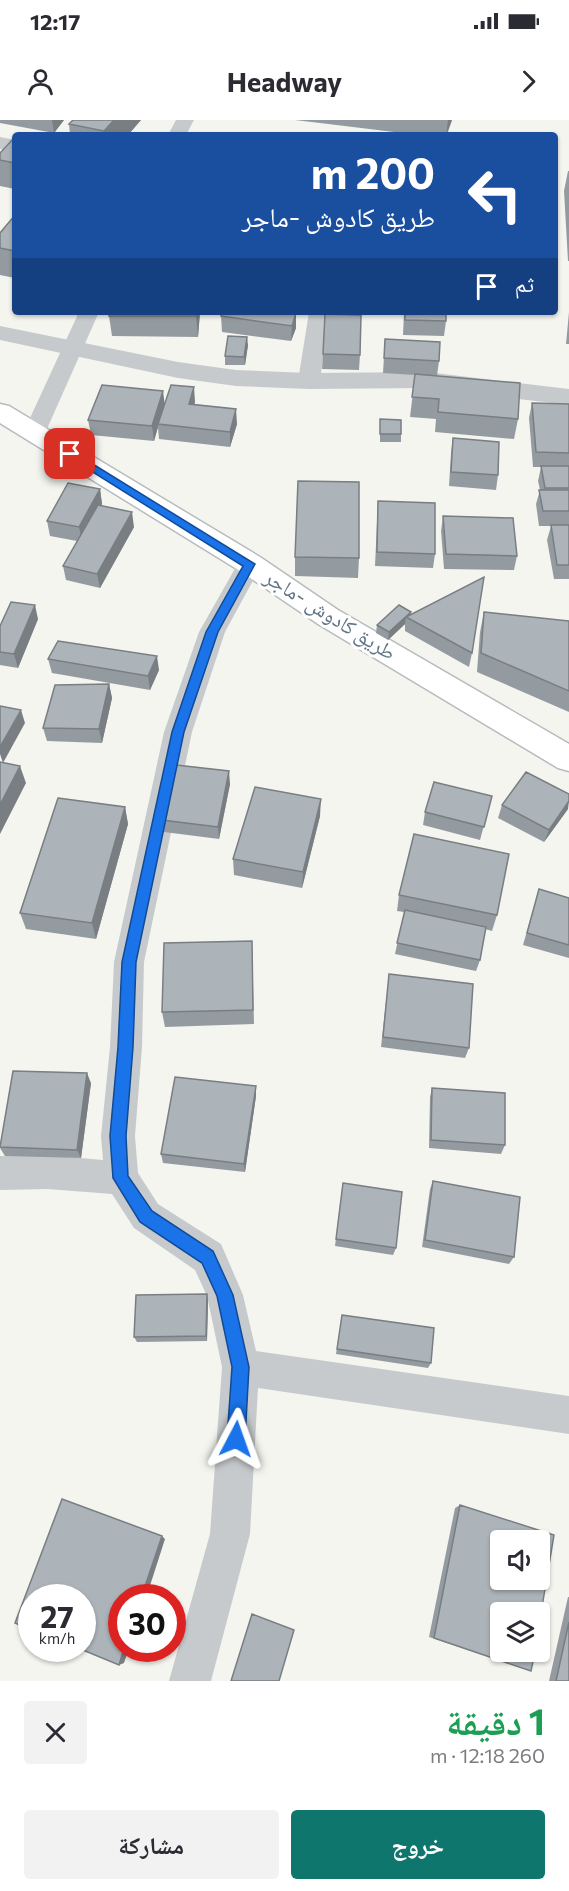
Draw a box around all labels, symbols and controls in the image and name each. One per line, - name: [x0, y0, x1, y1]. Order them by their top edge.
- text: 12:17: [30, 8, 80, 35]
- icon: person: [24, 65, 57, 98]
- text: Headway: [227, 65, 342, 98]
- icon: forward: [512, 65, 545, 98]
- text: 200 m: [311, 146, 435, 198]
- icon: left: [456, 156, 534, 234]
- text: طريق كادوش -ماجر: [242, 200, 435, 233]
- icon: arrive: [470, 270, 503, 303]
- text: ثم: [515, 270, 534, 297]
- pin: [44, 428, 95, 479]
- icon: arrive: [53, 437, 86, 470]
- street label: طريق كادوش -ماجر: [258, 563, 401, 666]
- position arrow: [204, 1407, 268, 1471]
- map controls: [490, 1530, 550, 1662]
- button: sound: [490, 1530, 550, 1590]
- speed limit sign: 30: [108, 1584, 186, 1662]
- text: 27: [40, 1597, 74, 1634]
- button: layers: [490, 1602, 550, 1662]
- text: km/h: [39, 1629, 75, 1647]
- text: 1 دقيقة: [446, 1698, 545, 1742]
- button: close: [24, 1701, 87, 1764]
- text: 260 m · 12:18: [430, 1743, 545, 1767]
- button: مشاركة: [24, 1810, 279, 1879]
- button: خروج: [291, 1810, 545, 1879]

